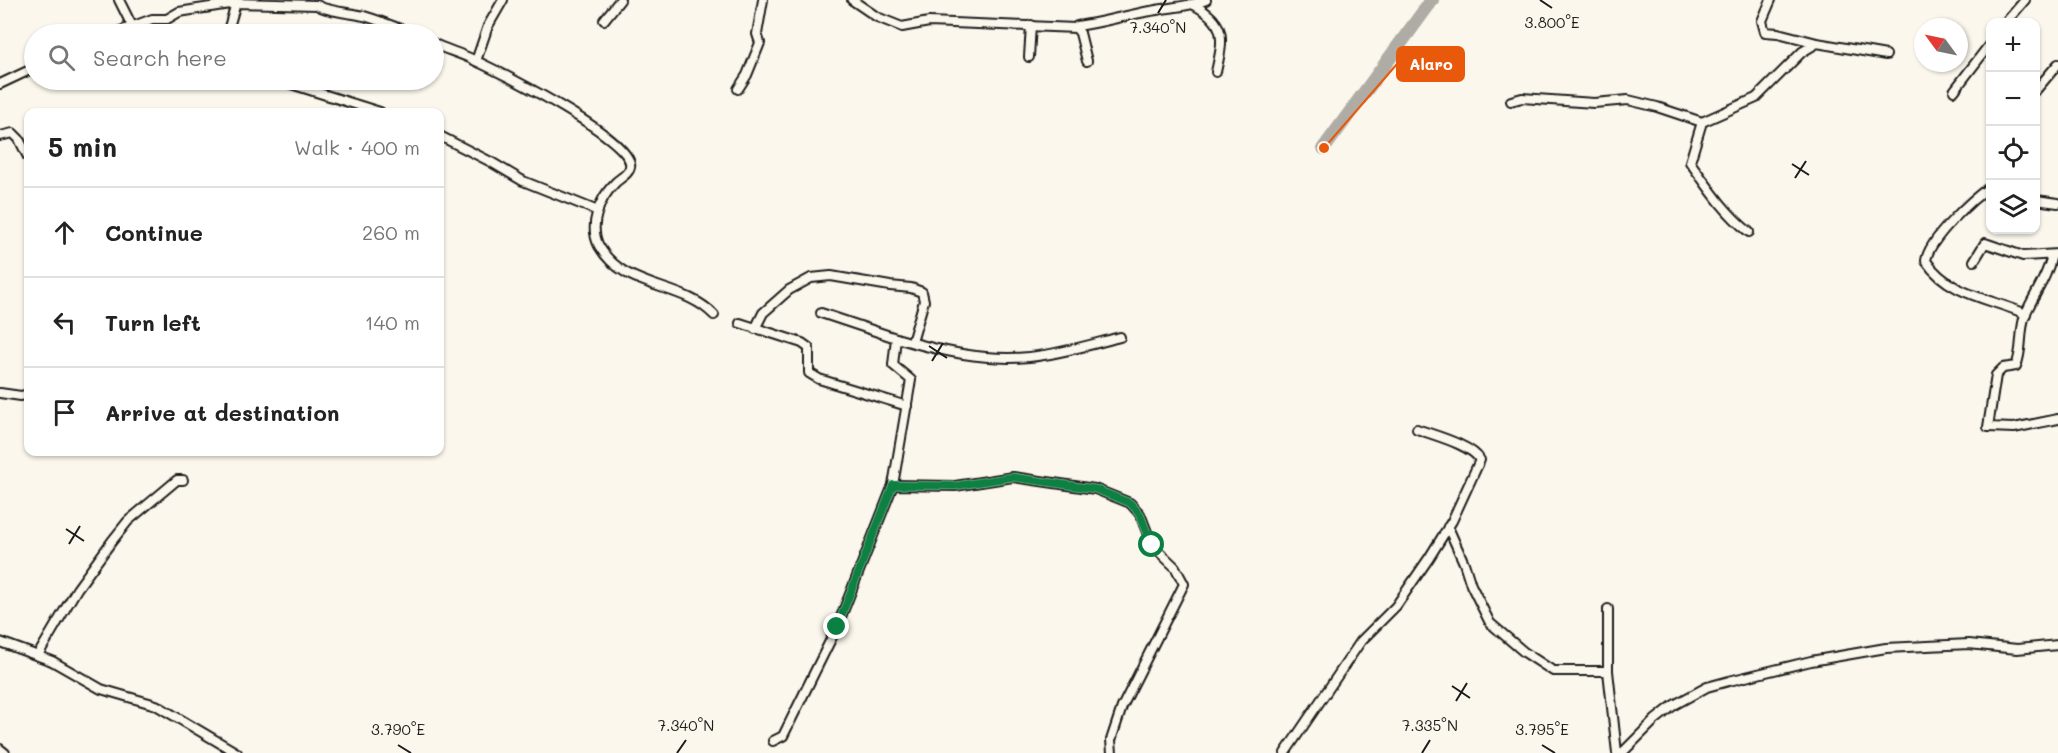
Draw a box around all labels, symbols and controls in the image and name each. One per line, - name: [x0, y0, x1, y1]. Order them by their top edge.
- text: 3.800°E: [1524, 12, 1580, 32]
- text: 7.340°N: [1130, 17, 1186, 37]
- north arrow: [1914, 18, 1968, 72]
- map controls: [1986, 18, 2040, 234]
- button: +: [1986, 18, 2040, 72]
- search box: [24, 24, 444, 90]
- icon: search: [45, 41, 78, 74]
- text: Search here: [93, 43, 227, 72]
- callout: Alaro: [1397, 47, 1464, 81]
- text: Alaro: [1409, 53, 1453, 74]
- button: −: [1986, 72, 2040, 126]
- button: locate: [1986, 126, 2040, 180]
- text: 5 min: [48, 130, 117, 164]
- text: Walk · 400 m: [294, 134, 420, 160]
- button: layers: [1986, 180, 2040, 234]
- icon: ahead: [48, 216, 81, 249]
- text: Continue: [105, 218, 203, 247]
- text: 260 m: [362, 219, 420, 245]
- icon: left: [48, 306, 81, 339]
- text: Turn left: [105, 308, 201, 337]
- text: 140 m: [365, 309, 420, 335]
- icon: arrive: [48, 396, 81, 429]
- text: Arrive at destination: [105, 398, 340, 427]
- route start: [1138, 531, 1164, 557]
- route end: [823, 613, 849, 639]
- text: 7.340°N: [658, 715, 714, 735]
- text: 7.335°N: [1402, 715, 1458, 735]
- text: 3.790°E: [371, 719, 425, 739]
- text: 3.795°E: [1515, 719, 1569, 739]

